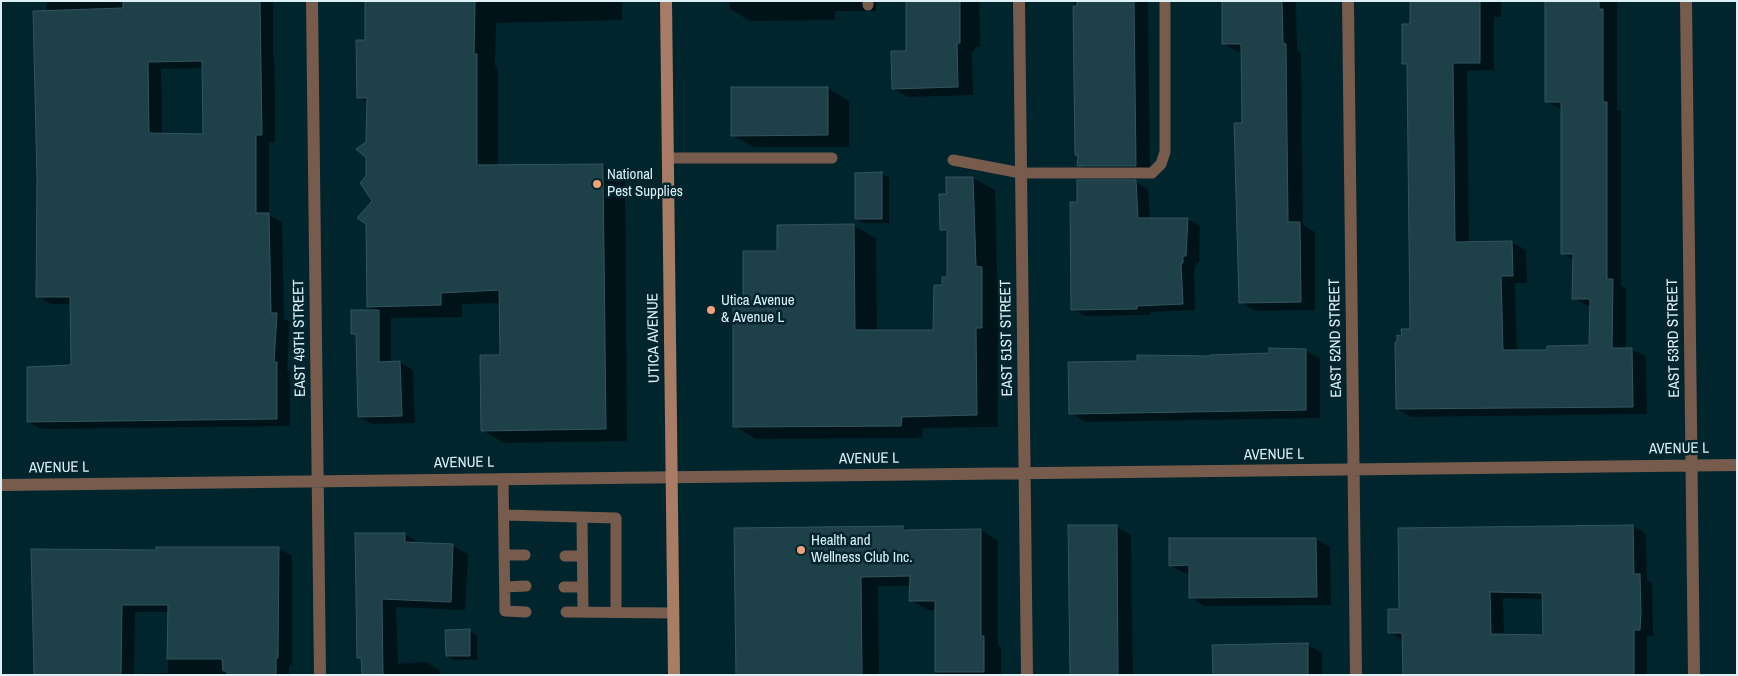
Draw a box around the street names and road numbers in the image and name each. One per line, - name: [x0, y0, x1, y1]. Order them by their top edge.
- street label: EAST 52ND STREET: [1326, 278, 1346, 398]
- street label: EAST 53RD STREET: [1664, 278, 1684, 398]
- street label: EAST 49TH STREET: [290, 279, 310, 397]
- street label: EAST 51ST STREET: [997, 279, 1017, 397]
- street label: UTICA AVENUE: [644, 293, 664, 383]
- street label: AVENUE L: [1649, 439, 1709, 459]
- street label: AVENUE L: [1244, 445, 1304, 465]
- street label: AVENUE L: [839, 449, 899, 469]
- street label: AVENUE L: [434, 453, 494, 473]
- street label: AVENUE L: [29, 458, 89, 478]

